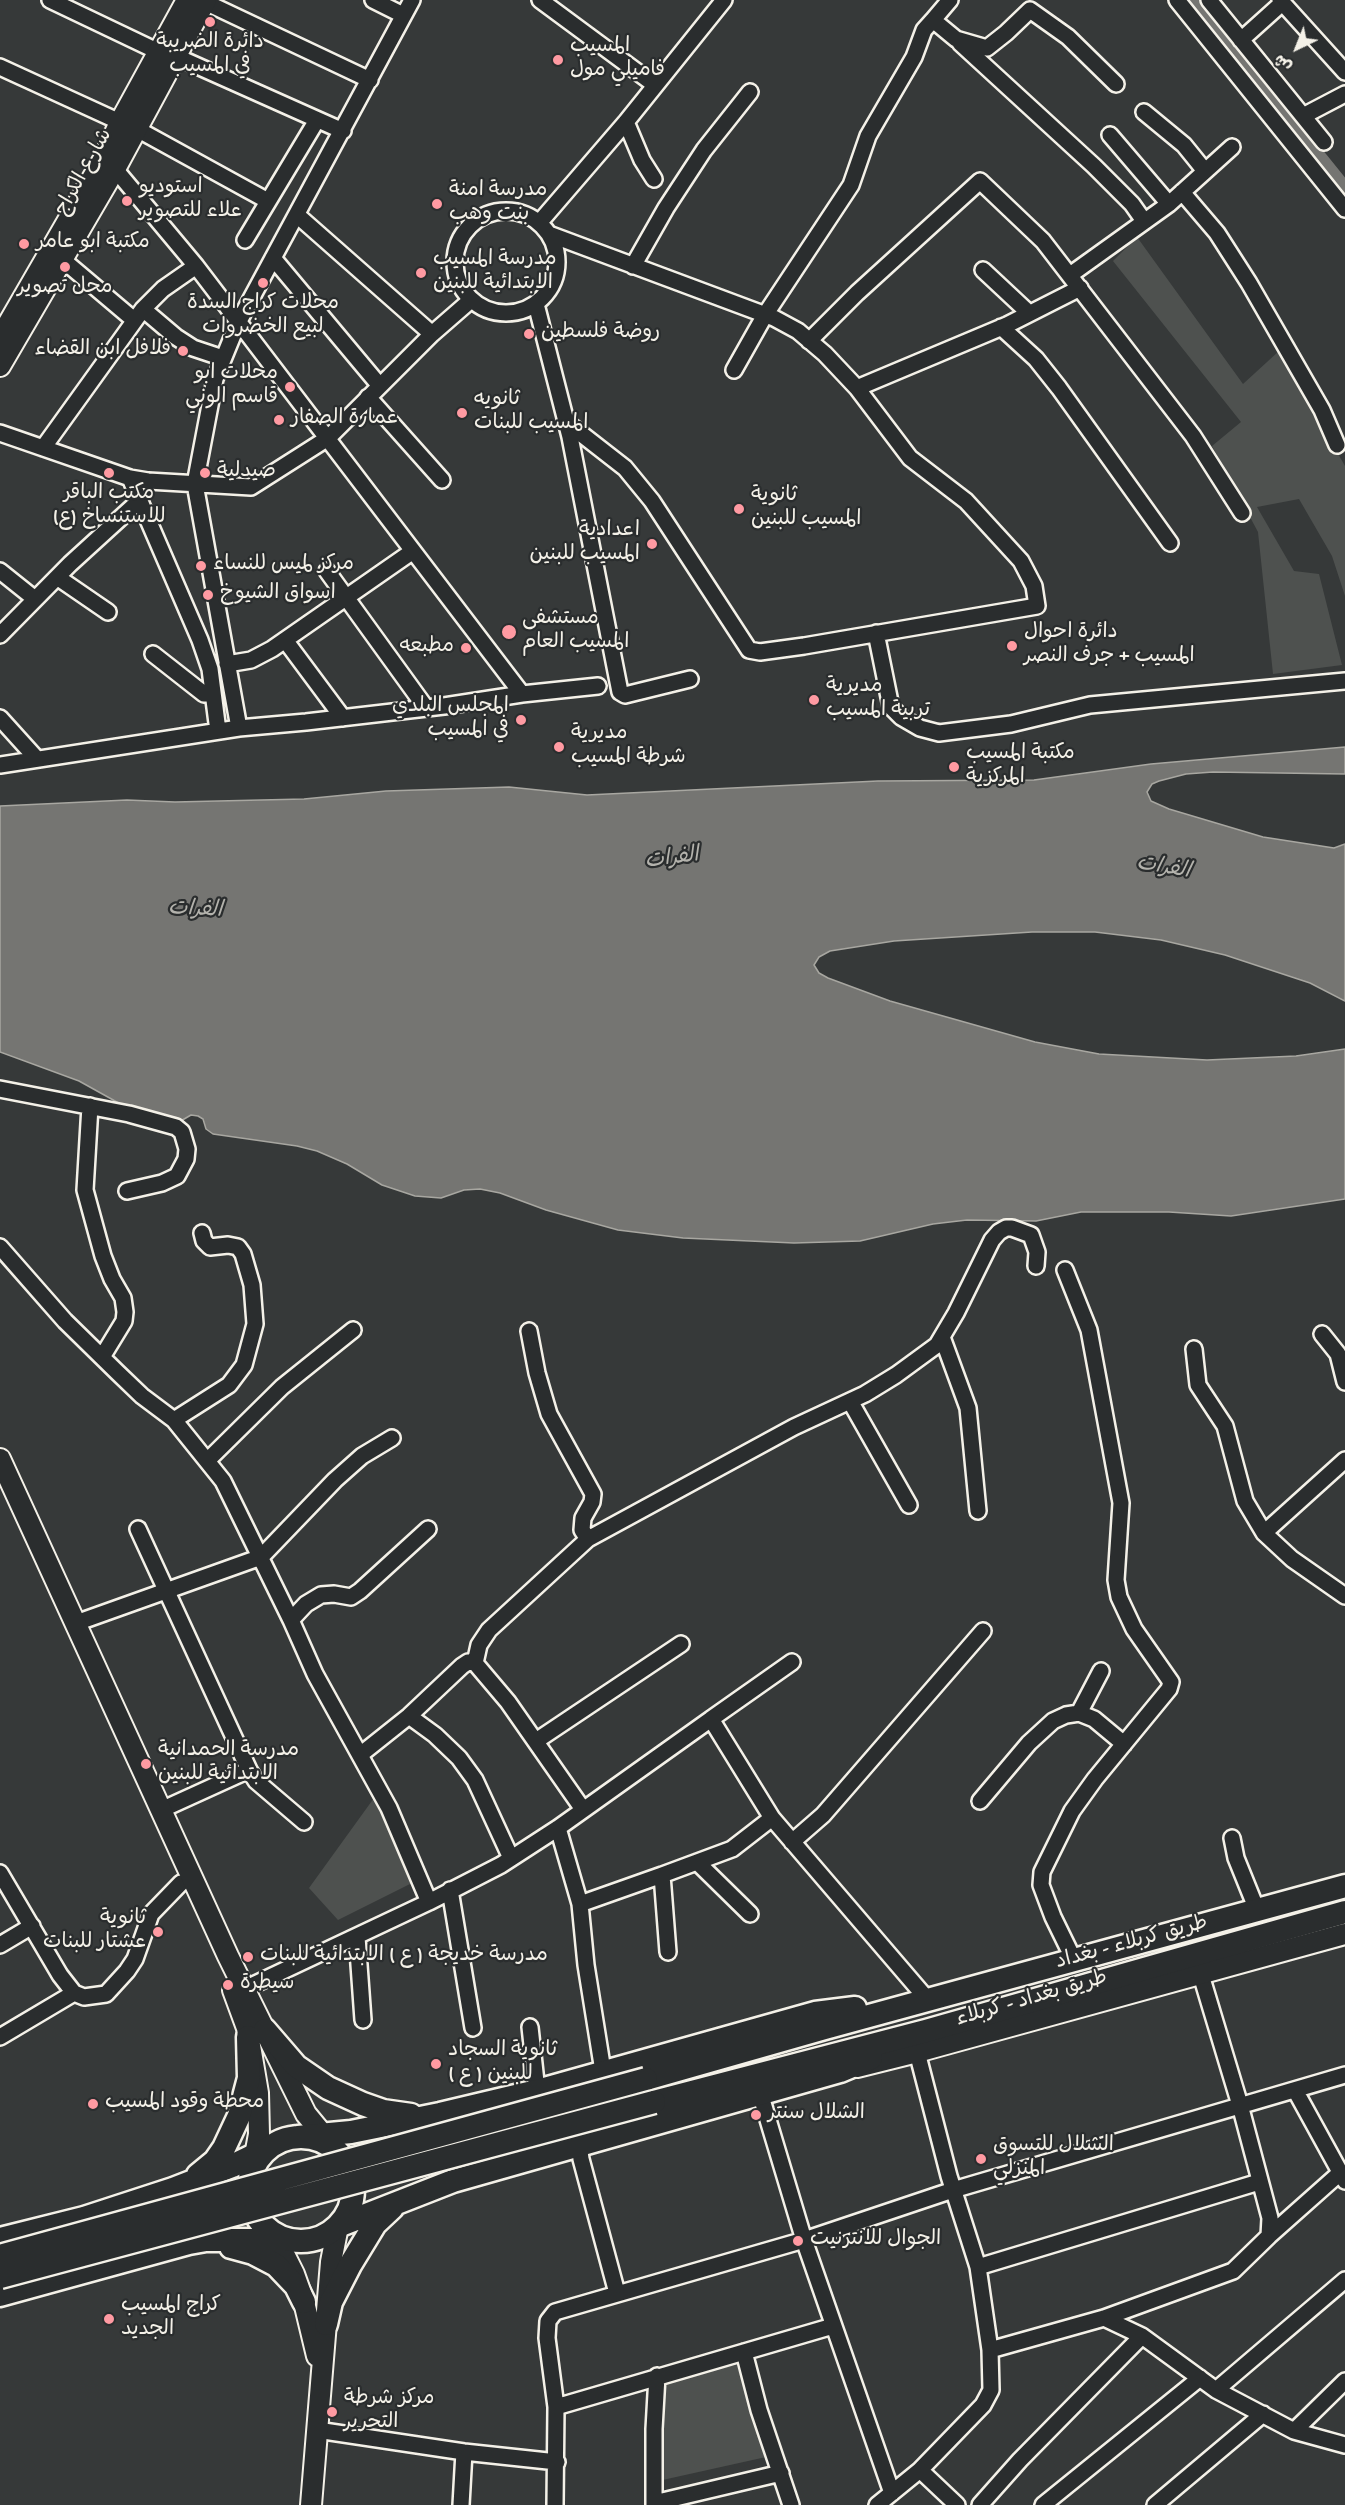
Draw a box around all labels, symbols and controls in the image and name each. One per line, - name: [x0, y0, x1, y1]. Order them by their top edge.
- marker: دائرة الضريبة في المسيب: [203, 15, 217, 29]
- north arrow: [1267, 18, 1327, 78]
- place label: دائرة الضريبة في المسيب: [156, 31, 264, 81]
- place label: المسيب فاميلي مول: [570, 35, 665, 85]
- text: ش: [1271, 49, 1297, 74]
- marker: المسيب فاميلي مول: [551, 53, 565, 67]
- street label: شارع الكراج: [51, 125, 119, 221]
- place label: استوديو علاء للتصوير: [139, 176, 242, 226]
- place label: مدرسة امنة بنت وهب: [449, 179, 547, 229]
- marker: استوديو علاء للتصوير: [120, 194, 134, 208]
- marker: مدرسة امنة بنت وهب: [430, 197, 444, 211]
- place label: مكتبة ابو عامر: [36, 231, 150, 257]
- marker: مكتبة ابو عامر: [17, 237, 31, 251]
- place label: مدرسة المسيب الابتدائية للبنين: [433, 248, 557, 298]
- marker: محل تصوير: [58, 260, 72, 274]
- marker: مدرسة المسيب الابتدائية للبنين: [414, 266, 428, 280]
- place label: محل تصوير: [17, 276, 113, 302]
- marker: محلات كراج السدة لبيع الخضروات: [256, 276, 270, 290]
- place label: محلات كراج السدة لبيع الخضروات: [187, 292, 339, 342]
- place label: روضة فلسطين: [541, 321, 660, 347]
- marker: روضة فلسطين: [522, 327, 536, 341]
- place label: فلافل ابن القضاء: [35, 338, 171, 364]
- marker: فلافل ابن القضاء: [176, 344, 190, 358]
- place label: محلات ابو قاسم الوني: [185, 362, 278, 412]
- marker: محلات ابو قاسم الوني: [283, 380, 297, 394]
- place label: ثانويه المسيب للبنات: [474, 388, 588, 438]
- marker: ثانويه المسيب للبنات: [455, 406, 469, 420]
- place label: عمارة الصفار: [291, 407, 399, 433]
- marker: عمارة الصفار: [272, 413, 286, 427]
- place label: صيدلية: [217, 460, 276, 486]
- marker: مكتب الباقر (ع) للاستنساخ: [102, 466, 116, 480]
- marker: صيدلية: [198, 466, 212, 480]
- place label: مكتب الباقر (ع) للاستنساخ: [52, 482, 166, 532]
- place label: ثانوية المسيب للبنين: [751, 484, 862, 534]
- marker: ثانوية المسيب للبنين: [732, 502, 746, 516]
- place label: اعدادية المسيب للبنين: [529, 519, 640, 569]
- marker: اعدادية المسيب للبنين: [645, 537, 659, 551]
- place label: مركز لميس للنساء: [213, 553, 354, 579]
- marker: مركز لميس للنساء: [194, 559, 208, 573]
- place label: اسواق الشيوخ: [220, 582, 336, 608]
- marker: اسواق الشيوخ: [201, 588, 215, 602]
- place label: مستشفى المسيب العام: [522, 607, 629, 657]
- place label: دائرة احوال المسيب + جرف النصر: [1024, 621, 1195, 671]
- marker: مستشفى المسيب العام: [500, 623, 518, 641]
- place label: مطبعه: [400, 635, 454, 661]
- marker: دائرة احوال المسيب + جرف النصر: [1005, 639, 1019, 653]
- marker: مطبعه: [459, 641, 473, 655]
- place label: مديرية تربية المسيب: [826, 675, 930, 725]
- marker: مديرية تربية المسيب: [807, 693, 821, 707]
- place label: المجلس البلدي في المسيب: [392, 695, 509, 745]
- marker: المجلس البلدي في المسيب: [514, 713, 528, 727]
- place label: مديرية شرطة المسيب: [571, 722, 686, 772]
- marker: مديرية شرطة المسيب: [552, 740, 566, 754]
- place label: مكتبة المسيب المركزية: [966, 742, 1075, 792]
- marker: مكتبة المسيب المركزية: [947, 760, 961, 774]
- water label: الفرات: [644, 844, 700, 876]
- water label: الفرات: [1134, 851, 1192, 887]
- water label: الفرات: [167, 896, 223, 926]
- place label: مدرسة الحمدانية الابتدائية للبنين: [158, 1739, 299, 1789]
- marker: مدرسة الحمدانية الابتدائية للبنين: [139, 1757, 153, 1771]
- place label: ثانوية عشتار للبنات: [43, 1907, 146, 1957]
- street label: طريق كربلاء - بغداد: [1053, 1912, 1211, 1976]
- marker: ثانوية عشتار للبنات: [151, 1925, 165, 1939]
- place label: مدرسة خديجة ( ع ) الابتدائية للبنات: [260, 1944, 548, 1970]
- marker: مدرسة خديجة ( ع ) الابتدائية للبنات: [241, 1950, 255, 1964]
- street label: طريق بغداد - كربلاء: [953, 1966, 1111, 2034]
- place label: سيطرة: [240, 1972, 294, 1998]
- marker: سيطرة: [221, 1978, 235, 1992]
- place label: ثانوية السجاد ( ع ) للبنين: [448, 2039, 557, 2089]
- marker: ثانوية السجاد ( ع ) للبنين: [429, 2057, 443, 2071]
- place label: محطة وقود المسيب: [105, 2091, 264, 2117]
- marker: محطة وقود المسيب: [86, 2097, 100, 2111]
- place label: الشلال سنتر: [768, 2102, 865, 2128]
- marker: الشلال سنتر: [749, 2108, 763, 2122]
- place label: الشلال للتسوق المنزلي: [993, 2134, 1114, 2184]
- marker: الشلال للتسوق المنزلي: [974, 2152, 988, 2166]
- place label: الجوال للانترنيت: [810, 2228, 941, 2254]
- marker: الجوال للانترنيت: [791, 2234, 805, 2248]
- place label: كراج المسيب الجديد: [121, 2294, 221, 2344]
- marker: كراج المسيب الجديد: [102, 2312, 116, 2326]
- place label: مركز شرطة التحرير: [344, 2387, 434, 2437]
- marker: مركز شرطة التحرير: [325, 2405, 339, 2419]

